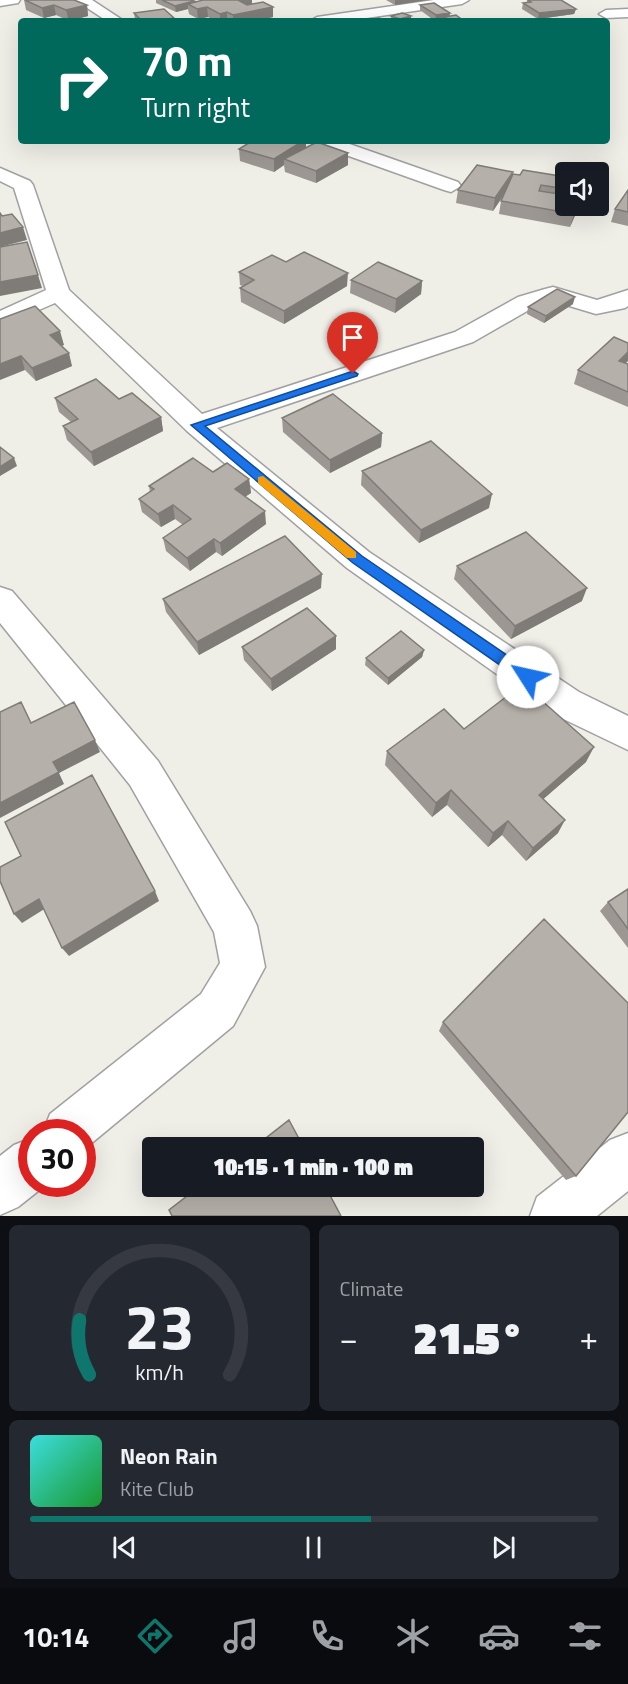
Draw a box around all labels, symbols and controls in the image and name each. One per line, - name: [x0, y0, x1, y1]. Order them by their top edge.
- text: 70 m: [141, 28, 233, 92]
- icon: right: [42, 42, 120, 120]
- text: Turn right: [141, 86, 250, 127]
- map controls: [555, 162, 609, 216]
- button: sound: [555, 162, 609, 216]
- pin: [327, 312, 378, 374]
- icon: arrive: [336, 321, 369, 354]
- position arrow: [496, 645, 560, 709]
- speed limit sign: 30: [18, 1119, 96, 1197]
- text: 10:15 · 1 min · 100 m: [213, 1150, 413, 1184]
- text: Climate: [340, 1273, 403, 1304]
- text: 23: [124, 1278, 194, 1373]
- text: 21.5°: [413, 1303, 525, 1371]
- text: −: [340, 1313, 358, 1363]
- text: +: [580, 1313, 598, 1363]
- text: km/h: [135, 1356, 184, 1388]
- text: Neon Rain: [120, 1439, 218, 1473]
- text: Kite Club: [120, 1473, 194, 1504]
- icon: previous: [108, 1531, 141, 1564]
- icon: pause: [297, 1531, 330, 1564]
- icon: next: [487, 1531, 520, 1564]
- icon: directions: [134, 1615, 176, 1657]
- icon: music: [220, 1615, 262, 1657]
- icon: phone: [306, 1615, 348, 1657]
- icon: climate: [392, 1615, 434, 1657]
- icon: car: [478, 1615, 520, 1657]
- icon: filters: [564, 1615, 606, 1657]
- text: 10:14: [22, 1616, 89, 1657]

